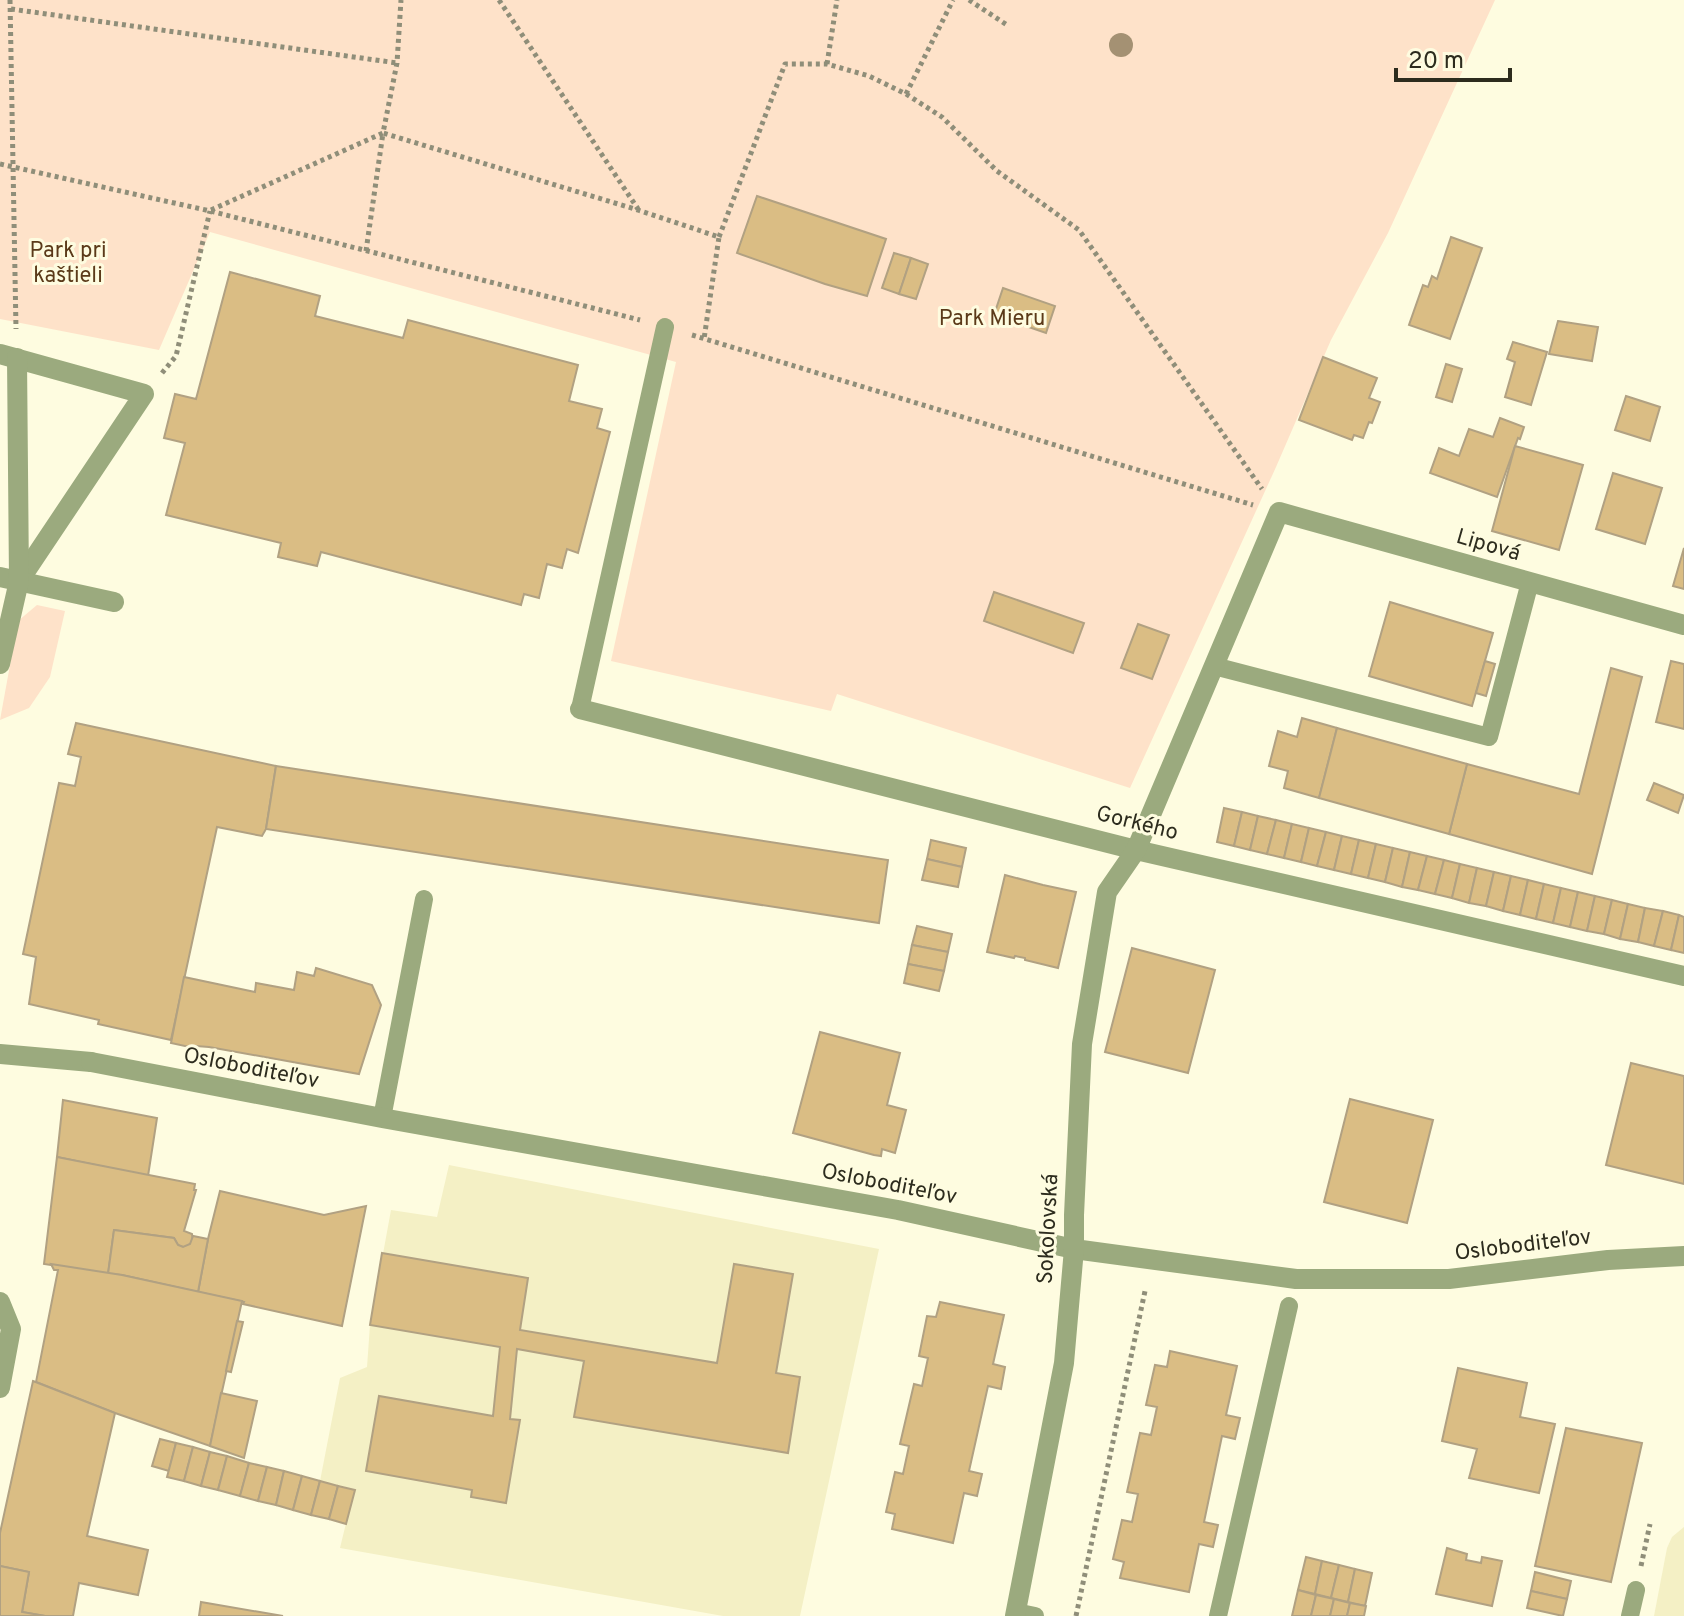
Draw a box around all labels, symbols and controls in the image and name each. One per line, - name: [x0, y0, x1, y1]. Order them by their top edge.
- scale bar: [1396, 32, 1510, 82]
- text: 20 m: [1408, 47, 1464, 77]
- park label: Park pri kaštieli: [30, 238, 106, 290]
- park label: Park Mieru: [939, 306, 1045, 333]
- street label: Lipová: [1453, 524, 1523, 568]
- street label: Gorkého: [1093, 801, 1181, 847]
- street label: Osloboditeľov: [181, 1043, 321, 1095]
- street label: Osloboditeľov: [819, 1159, 959, 1211]
- street label: Sokolovská: [1033, 1173, 1065, 1285]
- street label: Osloboditeľov: [1453, 1224, 1593, 1268]

